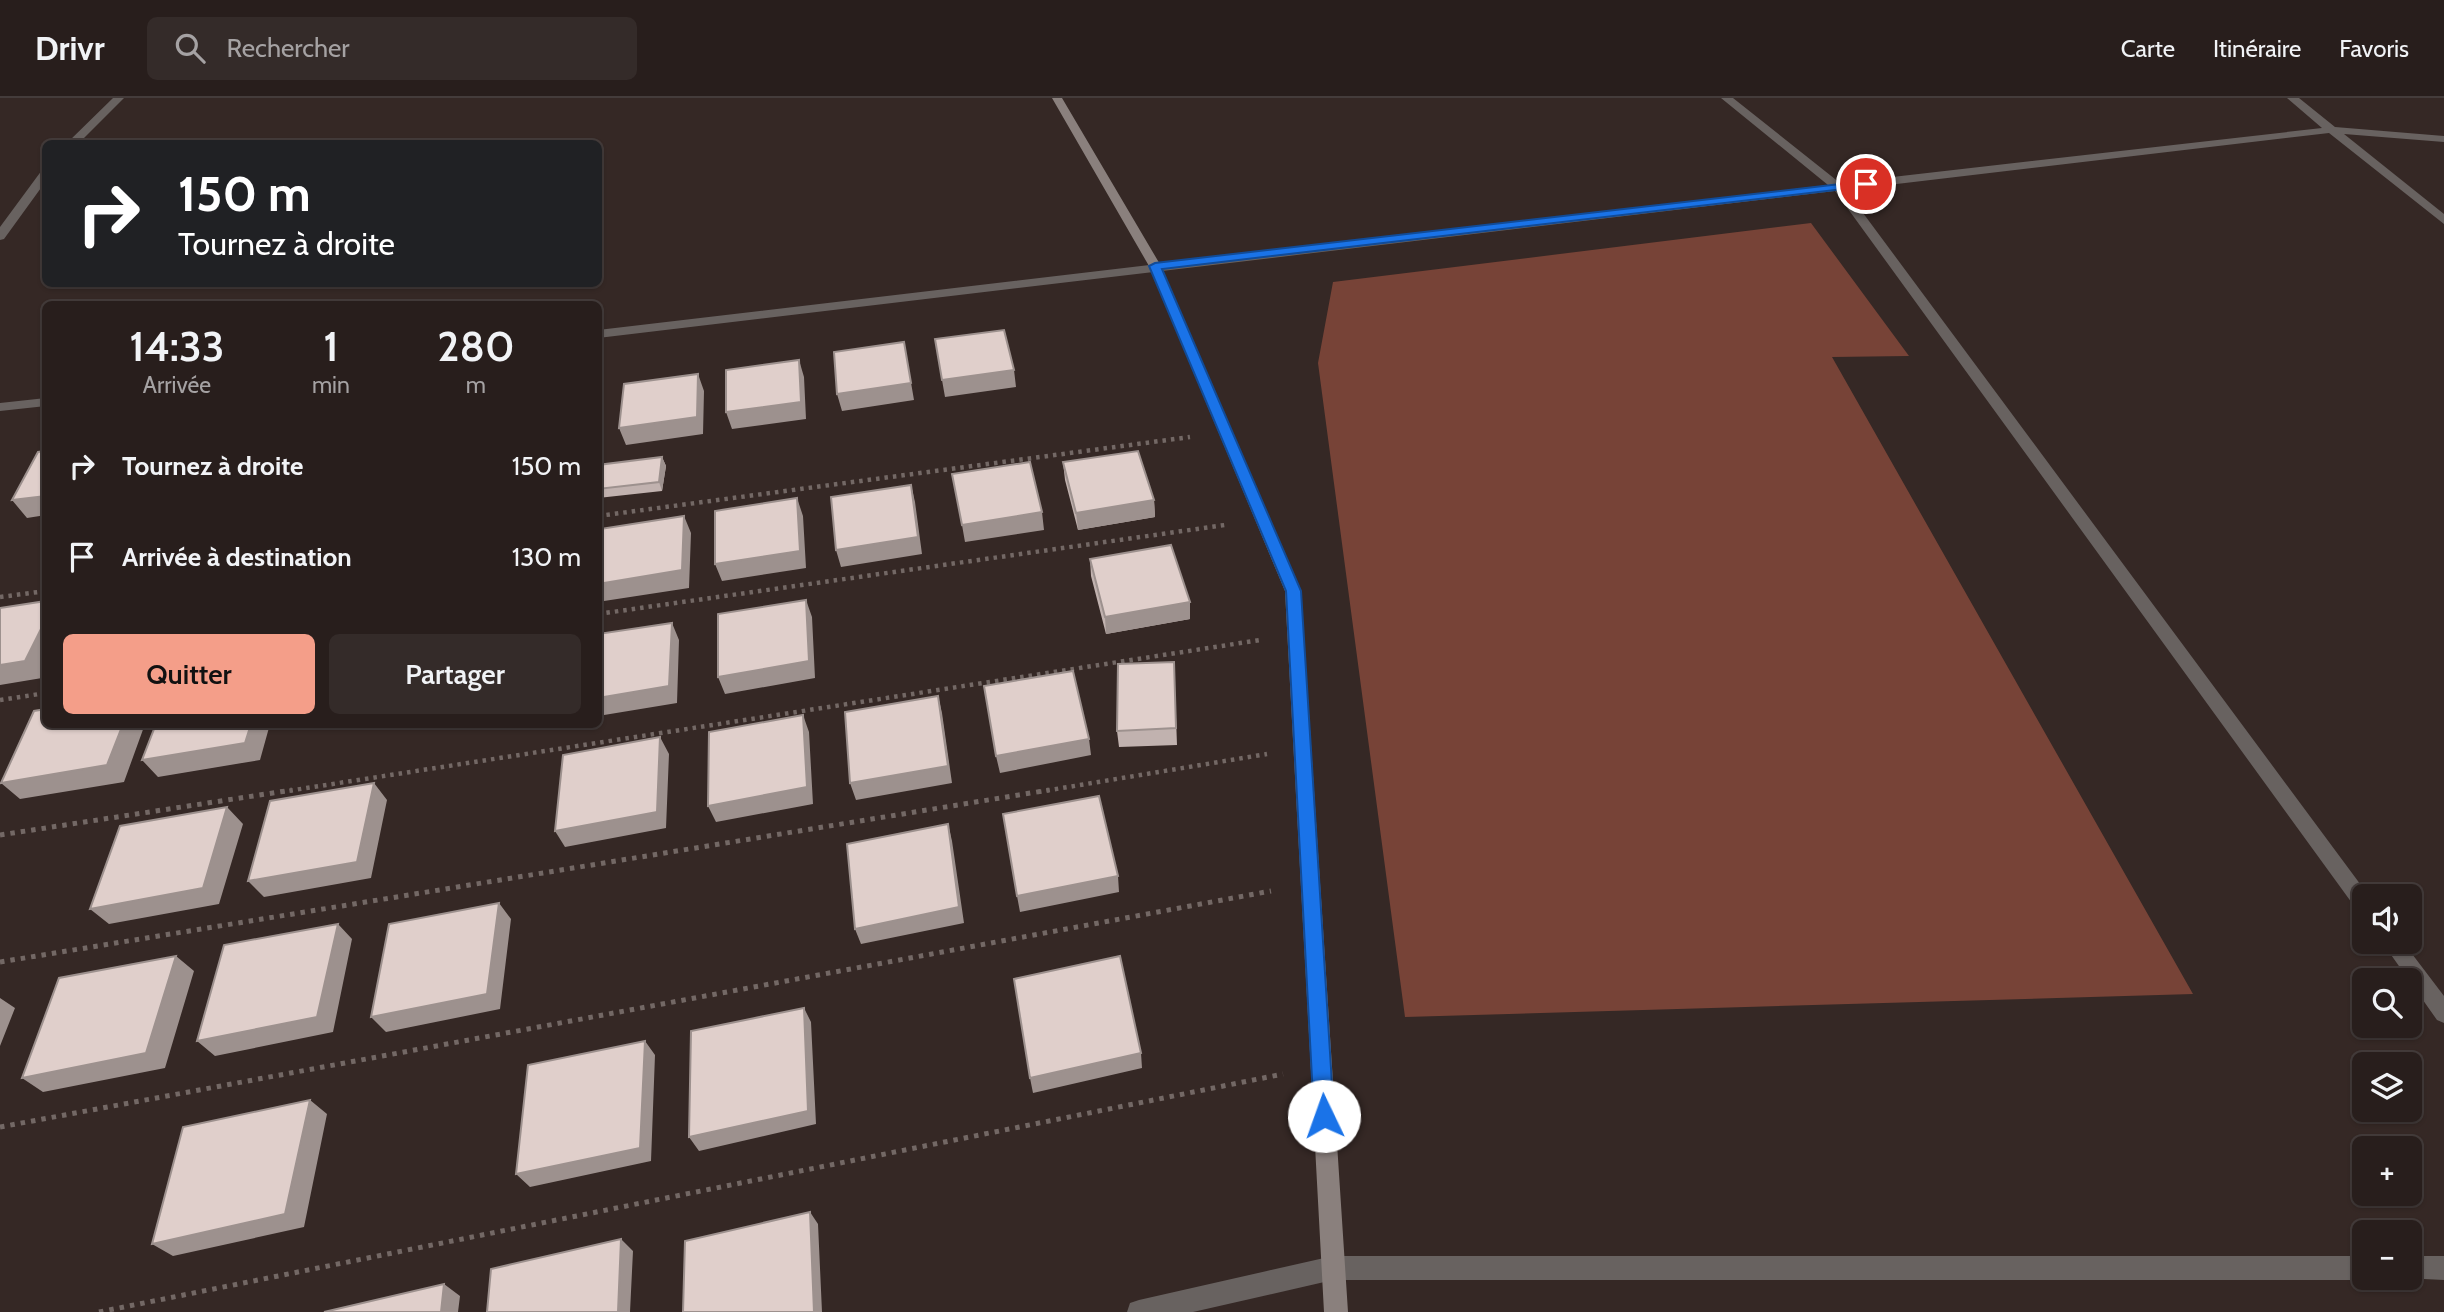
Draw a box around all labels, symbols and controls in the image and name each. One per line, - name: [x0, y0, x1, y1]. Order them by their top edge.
- search box: [147, 17, 637, 80]
- text: Drivr: [35, 28, 105, 68]
- icon: search: [171, 29, 209, 67]
- text: Rechercher: [227, 32, 350, 64]
- text: Carte: [2121, 34, 2175, 63]
- text: Itinéraire: [2213, 34, 2301, 63]
- text: Favoris: [2339, 34, 2409, 63]
- pin: [1836, 154, 1896, 214]
- text: 150 m: [178, 164, 311, 223]
- icon: arrive: [1847, 165, 1885, 203]
- icon: right: [63, 168, 154, 259]
- text: Tournez à droite: [178, 224, 395, 263]
- text: 14:33: [130, 320, 224, 372]
- text: 1: [323, 320, 338, 372]
- text: 280: [437, 320, 514, 372]
- text: Arrivée: [143, 371, 211, 399]
- text: min: [312, 371, 350, 399]
- text: m: [466, 371, 486, 399]
- icon: right: [63, 447, 101, 485]
- text: Tournez à droite: [122, 450, 304, 482]
- text: 150 m: [512, 450, 581, 482]
- icon: arrive: [63, 538, 101, 576]
- text: Arrivée à destination: [122, 541, 352, 573]
- text: 130 m: [512, 541, 581, 573]
- button: Quitter: [63, 634, 315, 714]
- button: Partager: [329, 634, 581, 714]
- map controls: [2352, 884, 2422, 1290]
- button: sound: [2352, 884, 2422, 954]
- button: search: [2352, 968, 2422, 1038]
- button: layers: [2352, 1052, 2422, 1122]
- position arrow: [1287, 1079, 1361, 1153]
- button: +: [2352, 1136, 2422, 1206]
- button: −: [2352, 1220, 2422, 1290]

